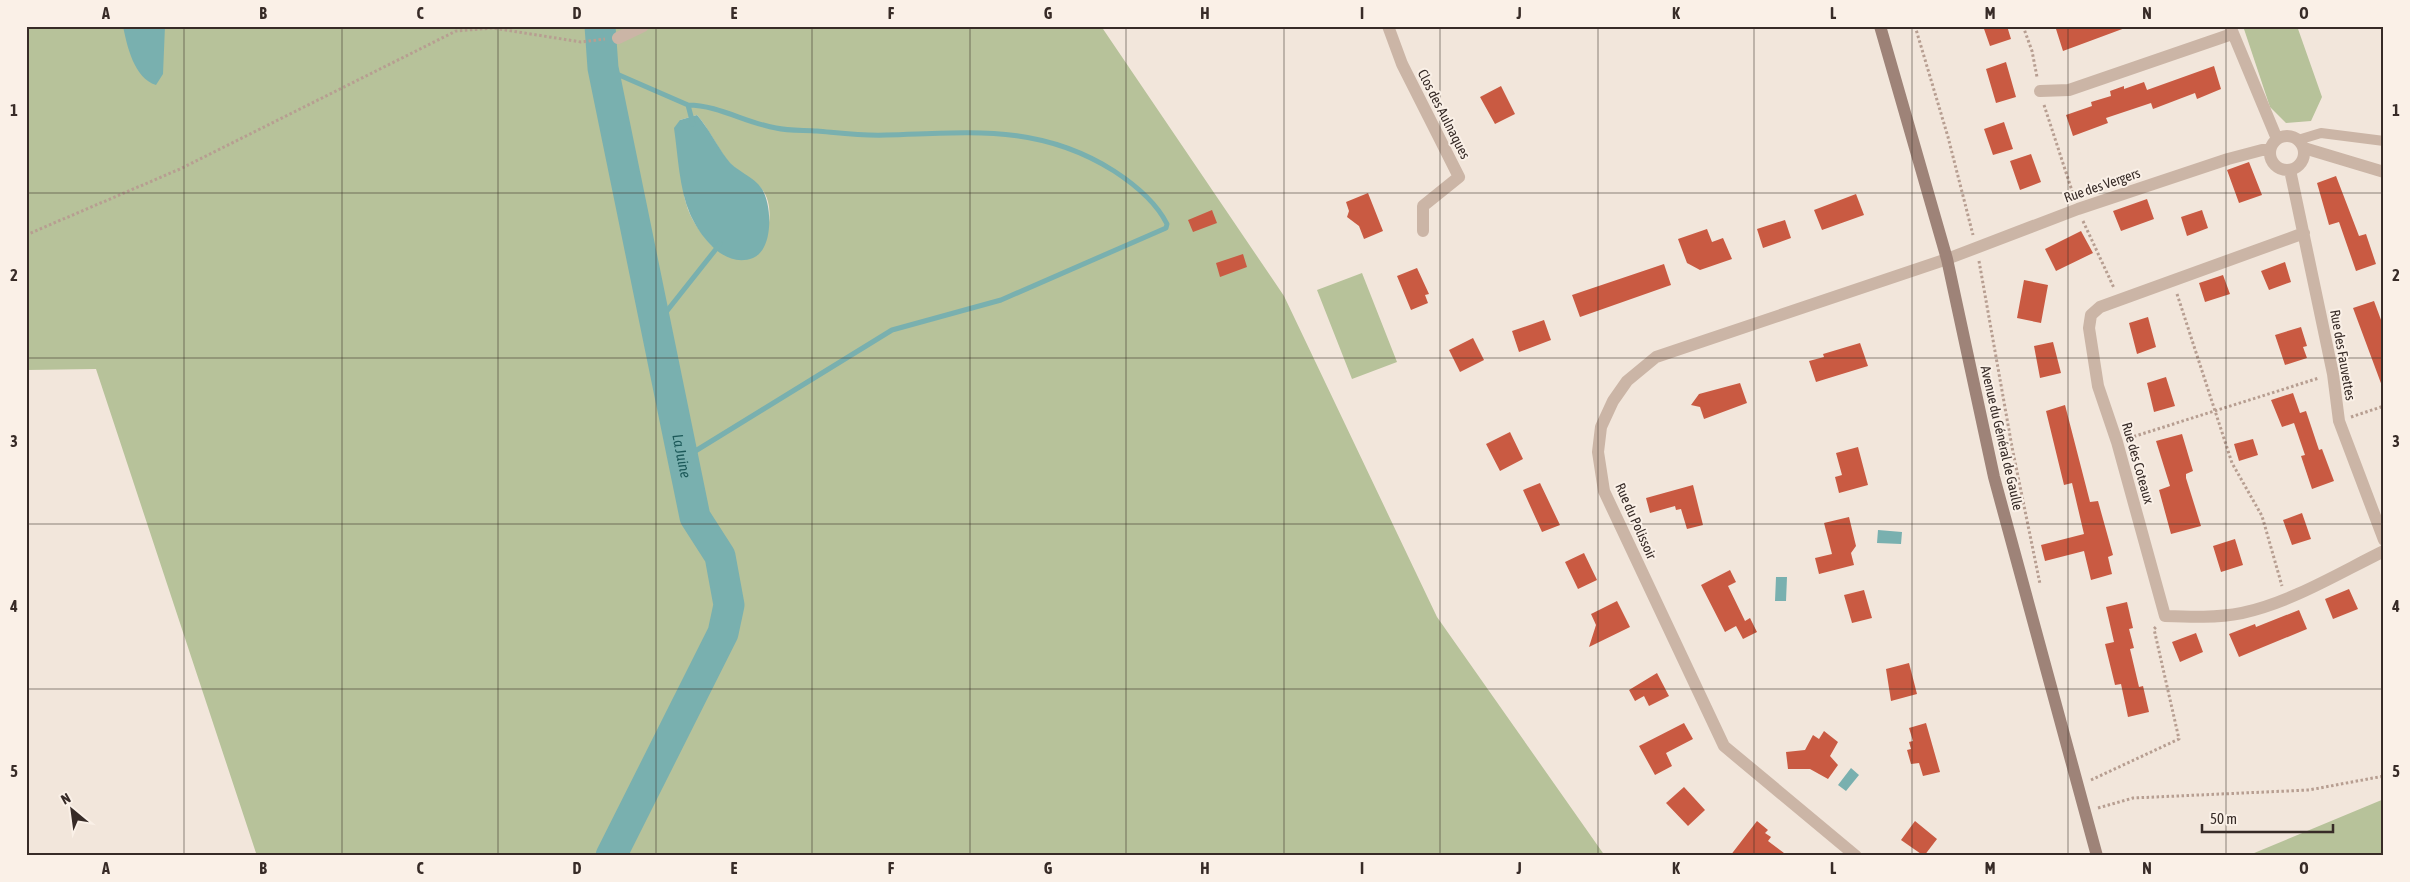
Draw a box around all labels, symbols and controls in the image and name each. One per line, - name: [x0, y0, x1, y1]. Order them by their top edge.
- text: A: [101, 4, 110, 22]
- text: B: [259, 4, 267, 22]
- text: C: [416, 4, 424, 22]
- text: D: [573, 4, 582, 22]
- text: E: [731, 4, 738, 22]
- text: F: [888, 4, 895, 22]
- text: G: [1044, 4, 1053, 22]
- text: H: [1200, 4, 1210, 22]
- text: I: [1360, 4, 1364, 22]
- text: J: [1515, 4, 1522, 22]
- text: K: [1672, 4, 1680, 22]
- text: L: [1830, 4, 1837, 22]
- text: M: [1985, 4, 1995, 22]
- text: N: [2142, 4, 2152, 22]
- text: O: [2299, 4, 2309, 22]
- street label: Clos des Aulnaques: [1415, 66, 1474, 162]
- text: 1: [10, 101, 18, 119]
- text: 1: [2392, 101, 2400, 119]
- street label: Rue des Vergers: [2062, 164, 2142, 206]
- text: 2: [10, 266, 18, 284]
- text: 2: [2392, 266, 2400, 284]
- street label: Rue des Fauvettes: [2327, 308, 2359, 402]
- street label: Avenue du Général de Gaulle: [1978, 364, 2026, 512]
- street label: Rue des Coteaux: [2119, 420, 2157, 506]
- text: 3: [10, 432, 18, 450]
- water label: La Juine: [670, 432, 695, 480]
- text: 3: [2392, 432, 2400, 450]
- street label: Rue du Polissoir: [1612, 481, 1660, 562]
- text: 4: [9, 597, 18, 615]
- text: 4: [2391, 597, 2400, 615]
- text: 5: [10, 762, 18, 780]
- text: 5: [2392, 762, 2400, 780]
- north arrow: [48, 784, 98, 834]
- text: N: [58, 790, 73, 808]
- scale bar: [2202, 802, 2334, 834]
- text: 50 m: [2210, 810, 2237, 827]
- text: A: [101, 859, 110, 877]
- text: B: [259, 859, 267, 877]
- text: C: [416, 859, 424, 877]
- text: D: [573, 859, 582, 877]
- text: E: [731, 859, 738, 877]
- text: F: [888, 859, 895, 877]
- text: G: [1044, 859, 1053, 877]
- text: H: [1200, 859, 1210, 877]
- text: I: [1360, 859, 1364, 877]
- text: J: [1515, 859, 1522, 877]
- text: K: [1672, 859, 1680, 877]
- text: L: [1830, 859, 1837, 877]
- text: M: [1985, 859, 1995, 877]
- text: N: [2142, 859, 2152, 877]
- text: O: [2299, 859, 2309, 877]

